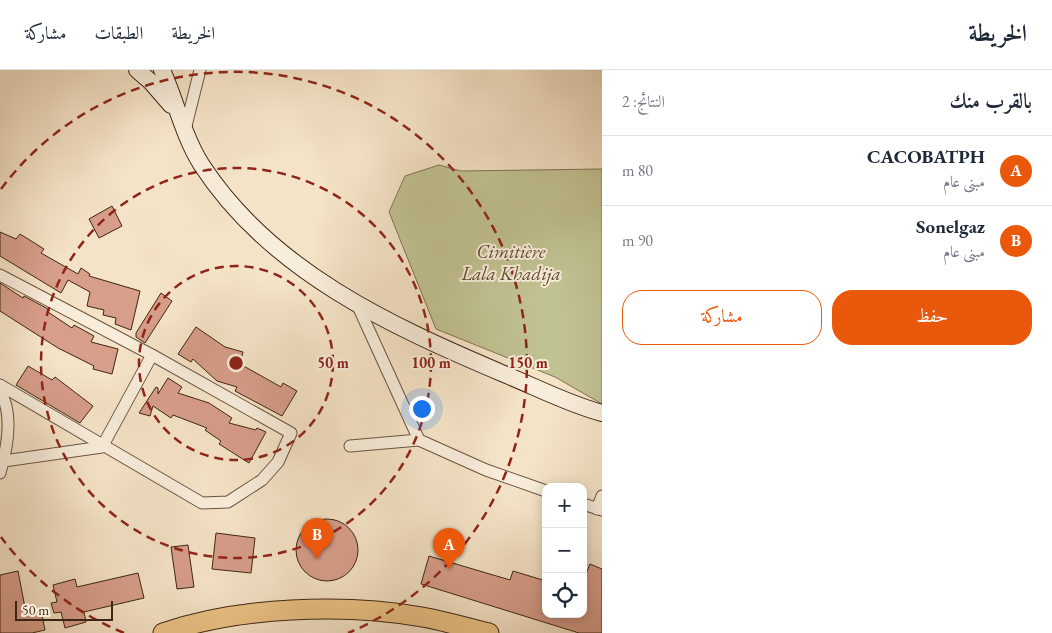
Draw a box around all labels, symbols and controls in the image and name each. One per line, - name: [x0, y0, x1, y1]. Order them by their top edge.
- text: الخريطة: [969, 17, 1027, 48]
- text: مشاركة: [25, 21, 66, 44]
- text: الطبقات: [94, 21, 143, 44]
- text: الخريطة: [171, 21, 215, 44]
- text: بالقرب منك: [949, 87, 1032, 114]
- text: النتائج: 2: [622, 91, 665, 112]
- text: CACOBATPH: [867, 144, 985, 169]
- text: 80 m: [622, 160, 653, 181]
- text: A: [1010, 160, 1022, 181]
- text: مبنى عام: [943, 171, 985, 192]
- text: Sonelgaz: [916, 214, 985, 239]
- text: 90 m: [622, 230, 653, 251]
- text: B: [1011, 230, 1021, 251]
- park label: Cimitière Lala Khadija: [460, 239, 561, 286]
- text: مبنى عام: [943, 241, 985, 262]
- button: مشاركة: [622, 290, 822, 345]
- button: حفظ: [832, 290, 1032, 345]
- text: 50 m: [317, 353, 349, 372]
- text: 100 m: [411, 353, 451, 372]
- text: 150 m: [508, 353, 548, 372]
- centre of rings: [227, 354, 245, 372]
- your location: [409, 396, 435, 422]
- map controls: [542, 483, 587, 618]
- button: +: [542, 483, 587, 528]
- pin: B: [301, 518, 333, 559]
- pin: A: [433, 528, 465, 569]
- button: −: [542, 528, 587, 573]
- button: locate: [542, 573, 587, 618]
- scale bar: [15, 598, 112, 621]
- text: 50 m: [22, 601, 49, 619]

